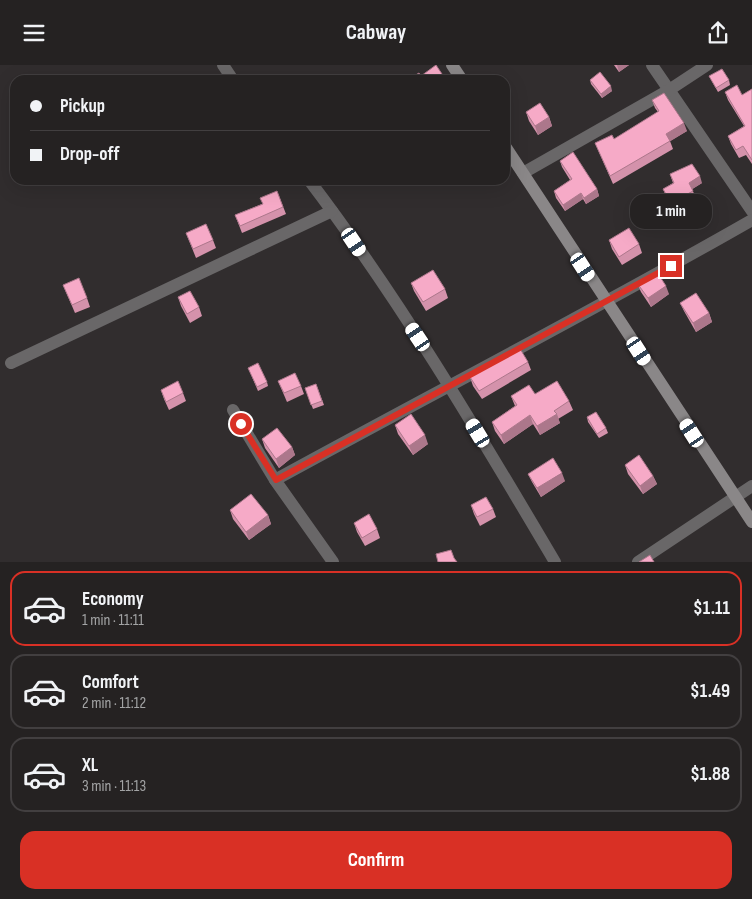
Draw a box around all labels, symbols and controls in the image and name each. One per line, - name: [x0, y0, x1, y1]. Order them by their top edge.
- icon: menu: [20, 19, 48, 47]
- text: Cabway: [346, 19, 406, 46]
- icon: share: [704, 19, 732, 47]
- text: Pickup: [60, 95, 105, 118]
- text: Drop-off: [60, 143, 120, 166]
- callout: 1 min: [630, 193, 712, 229]
- text: 1 min: [656, 202, 686, 221]
- car: [339, 225, 368, 259]
- car: [568, 250, 597, 284]
- route end: [660, 255, 682, 277]
- car: [403, 320, 432, 354]
- car: [624, 334, 653, 368]
- route start: [230, 413, 252, 435]
- car: [463, 416, 492, 450]
- car: [677, 416, 706, 450]
- icon: car: [22, 586, 67, 631]
- text: Economy: [82, 588, 144, 611]
- text: $1.11: [693, 597, 730, 620]
- text: 1 min · 11:11: [82, 611, 144, 630]
- icon: car: [22, 669, 67, 714]
- text: Comfort: [82, 671, 139, 694]
- text: $1.49: [690, 680, 730, 703]
- text: 2 min · 11:12: [82, 694, 146, 713]
- icon: car: [22, 752, 67, 797]
- text: XL: [82, 754, 98, 777]
- text: $1.88: [690, 763, 730, 786]
- text: 3 min · 11:13: [82, 777, 146, 796]
- button: Confirm: [20, 831, 732, 889]

